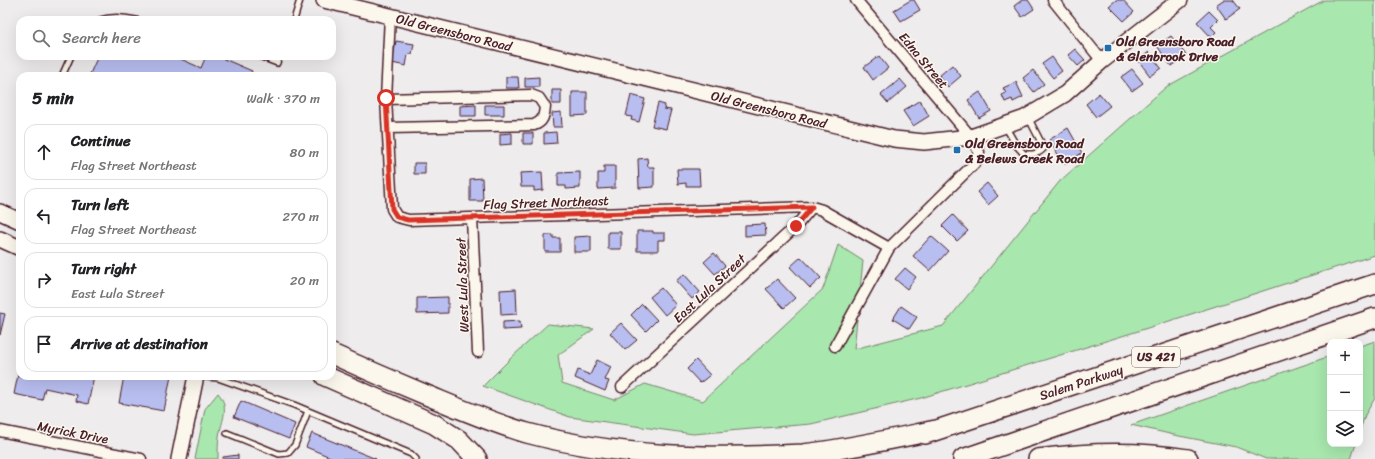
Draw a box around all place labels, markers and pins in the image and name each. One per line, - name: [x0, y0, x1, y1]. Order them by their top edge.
- place label: Old Greensboro Road & Glenbrook Drive: [1115, 30, 1236, 68]
- marker: Old Greensboro Road & Glenbrook Drive: [1103, 43, 1113, 53]
- place label: Old Greensboro Road & Belews Creek Road: [964, 132, 1085, 170]
- marker: Old Greensboro Road & Belews Creek Road: [952, 145, 962, 155]

